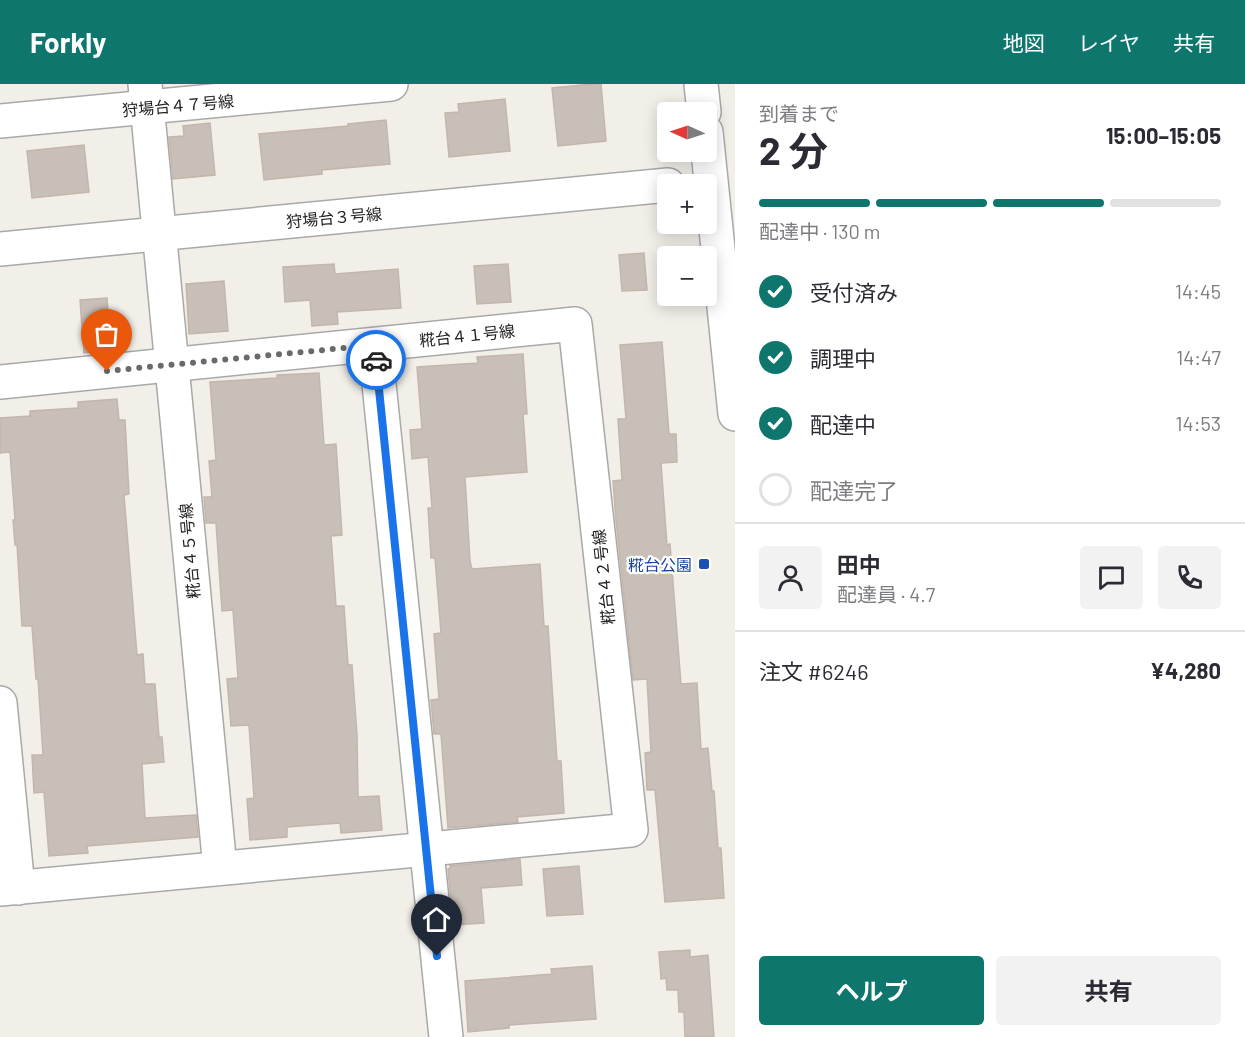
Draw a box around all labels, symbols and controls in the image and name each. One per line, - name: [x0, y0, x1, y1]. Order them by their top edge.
- text: Forkly: [30, 25, 106, 59]
- text: 地図: [1003, 30, 1045, 55]
- text: レイヤ: [1078, 30, 1140, 55]
- text: 共有: [1173, 30, 1215, 55]
- street label: 狩場台４７号線: [121, 91, 235, 119]
- text: 到着まで: [759, 101, 839, 125]
- north arrow: [657, 102, 717, 162]
- map controls: [657, 102, 717, 306]
- text: 15:00–15:05: [1106, 122, 1221, 148]
- text: 2 分: [759, 126, 828, 173]
- button: +: [657, 174, 717, 234]
- street label: 狩場台３号線: [285, 203, 383, 231]
- text: 配達中 · 130 m: [759, 219, 880, 243]
- button: −: [657, 246, 717, 306]
- icon: check: [759, 275, 792, 308]
- text: 受付済み: [810, 279, 898, 305]
- text: 14:45: [1175, 279, 1221, 303]
- pin: [81, 309, 132, 371]
- icon: bag: [90, 318, 123, 351]
- street label: 糀台４１号線: [418, 321, 516, 349]
- courier: [346, 330, 406, 390]
- icon: check: [759, 341, 792, 374]
- icon: car: [360, 344, 393, 377]
- text: 調理中: [810, 345, 876, 371]
- text: 14:47: [1176, 345, 1221, 369]
- icon: check: [759, 407, 792, 440]
- text: 配達中: [810, 411, 876, 437]
- text: 14:53: [1176, 411, 1221, 435]
- text: 配達完了: [810, 477, 898, 503]
- street label: 糀台４５号線: [175, 502, 203, 600]
- street label: 糀台４２号線: [589, 528, 617, 626]
- button: person: [759, 546, 822, 609]
- button: chat: [1080, 546, 1143, 609]
- button: phone: [1158, 546, 1221, 609]
- text: 田中: [837, 551, 881, 577]
- place label: 糀台公園: [628, 555, 692, 574]
- marker: 糀台公園: [697, 557, 711, 571]
- text: 配達員 · 4.7: [837, 582, 935, 606]
- text: ¥4,280: [1150, 657, 1221, 683]
- text: 注文 #6246: [759, 658, 868, 684]
- pin: [411, 894, 462, 956]
- icon: home: [420, 903, 453, 936]
- button: ヘルプ: [759, 956, 984, 1025]
- button: 共有: [996, 956, 1221, 1025]

